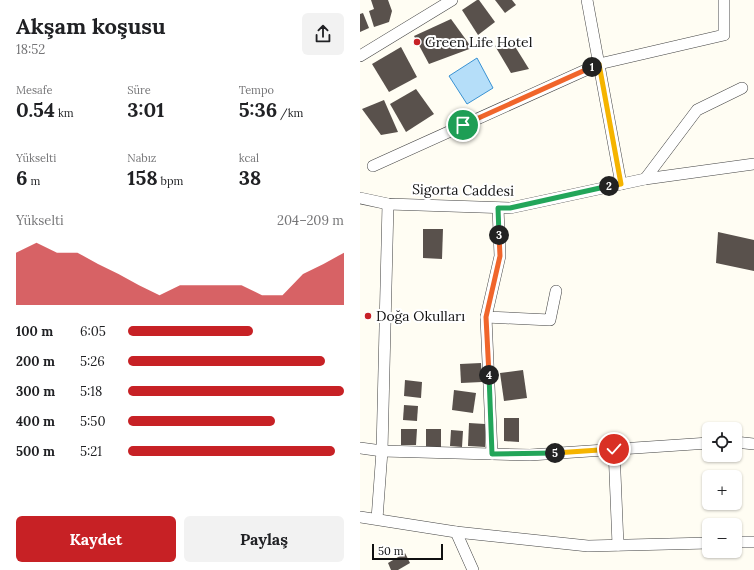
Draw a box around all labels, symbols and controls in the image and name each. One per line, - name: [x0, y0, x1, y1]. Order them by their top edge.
- text: Akşam koşusu: [16, 12, 166, 40]
- button: share: [302, 13, 344, 55]
- place label: Green Life Hotel: [425, 33, 533, 51]
- marker: Green Life Hotel: [412, 37, 422, 47]
- text: 18:52: [16, 41, 45, 58]
- pin: 1: [582, 57, 602, 77]
- text: 1: [590, 60, 594, 74]
- text: Mesafe: [16, 83, 52, 97]
- text: Süre: [127, 83, 151, 97]
- text: Tempo: [239, 83, 274, 97]
- text: 0.54: [16, 97, 55, 122]
- text: 3:01: [127, 97, 164, 122]
- text: 5:36: [239, 97, 277, 122]
- text: km: [55, 106, 74, 120]
- text: /km: [277, 106, 303, 120]
- pin: [446, 108, 480, 142]
- icon: arrive: [452, 114, 474, 136]
- text: Yükselti: [16, 151, 56, 165]
- text: Nabız: [127, 151, 156, 165]
- text: kcal: [239, 151, 259, 165]
- text: 6: [16, 165, 28, 190]
- text: 158: [127, 165, 158, 190]
- text: 38: [239, 165, 261, 190]
- text: m: [28, 174, 40, 188]
- text: bpm: [158, 174, 183, 188]
- pin: 2: [599, 176, 619, 196]
- text: 2: [606, 179, 612, 193]
- street label: Sigorta Caddesi: [412, 180, 514, 200]
- text: Yükselti: [16, 212, 64, 229]
- text: 204–209 m: [277, 212, 344, 229]
- pin: 3: [489, 225, 509, 245]
- text: 3: [496, 228, 502, 242]
- place label: Doğa Okulları: [376, 307, 465, 325]
- marker: Doğa Okulları: [363, 311, 373, 321]
- text: 100 m: [16, 323, 53, 340]
- text: 6:05: [80, 323, 106, 340]
- text: 200 m: [16, 353, 55, 370]
- text: 5:26: [80, 353, 105, 370]
- pin: 4: [479, 365, 499, 385]
- text: 4: [486, 368, 492, 382]
- text: 300 m: [16, 383, 55, 400]
- text: 5:18: [80, 383, 102, 400]
- text: 400 m: [16, 413, 55, 430]
- text: 5:50: [80, 413, 106, 430]
- map controls: [702, 422, 742, 558]
- button: locate: [702, 422, 742, 462]
- pin: [597, 432, 631, 466]
- icon: check: [603, 438, 625, 460]
- text: 500 m: [16, 443, 55, 460]
- text: 5:21: [80, 443, 102, 460]
- pin: 5: [545, 443, 565, 463]
- text: 5: [552, 446, 558, 460]
- button: +: [702, 470, 742, 510]
- button: Kaydet: [16, 516, 176, 562]
- button: Paylaş: [184, 516, 344, 562]
- button: −: [702, 518, 742, 558]
- scale bar: [372, 542, 443, 561]
- text: 50 m: [378, 544, 404, 558]

